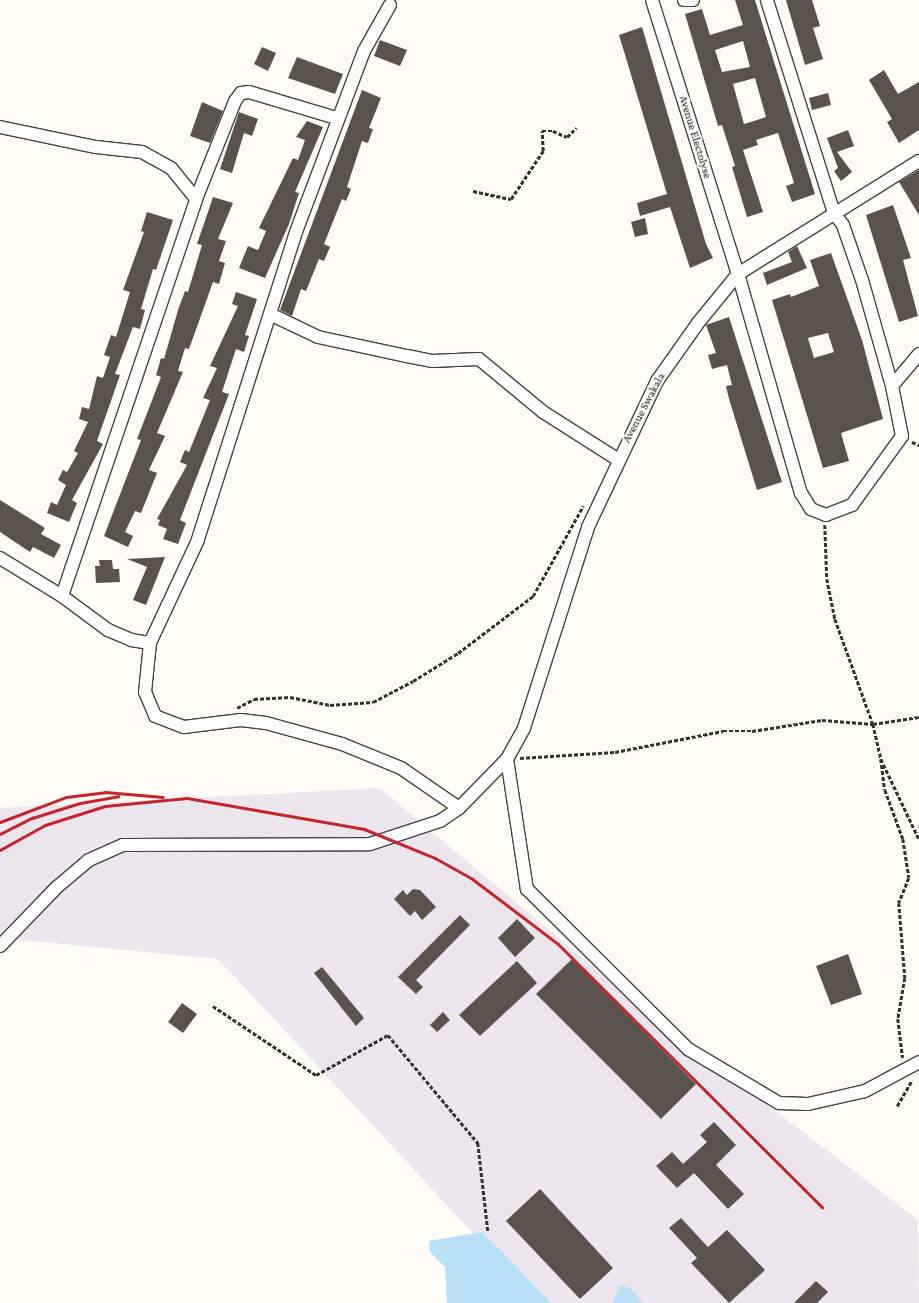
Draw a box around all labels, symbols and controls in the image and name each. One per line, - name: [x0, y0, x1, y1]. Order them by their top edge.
- street label: Avenue Electolyse: [676, 94, 714, 180]
- street label: Avenue Swakala: [619, 370, 669, 446]

